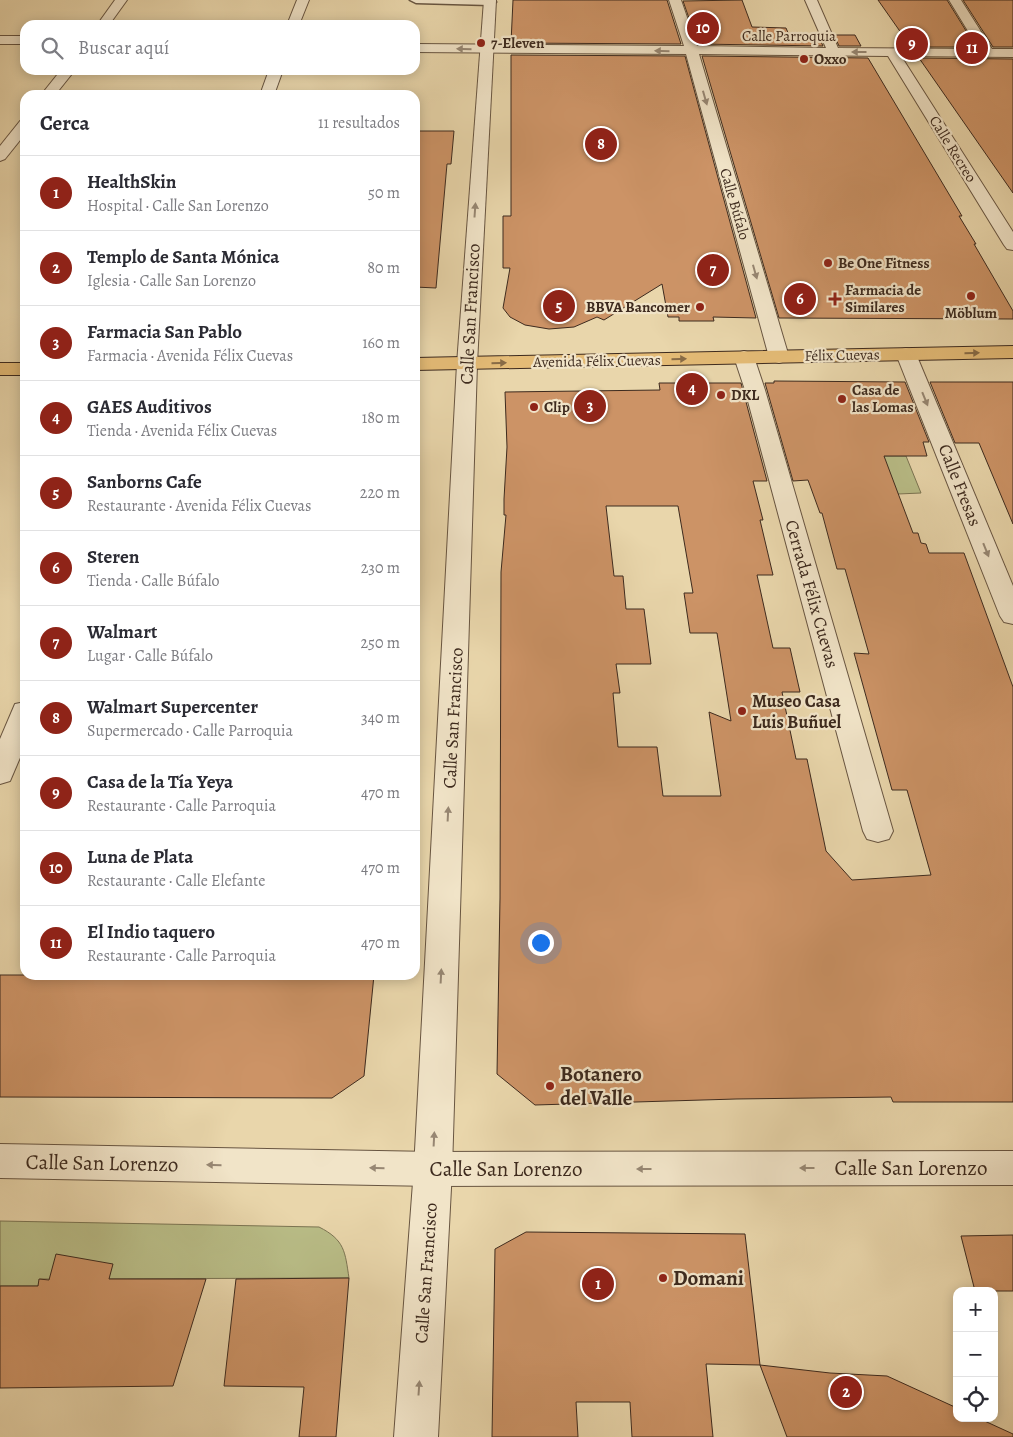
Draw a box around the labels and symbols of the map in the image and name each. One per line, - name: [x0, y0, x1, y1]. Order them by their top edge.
- pin: 10: [687, 9, 719, 47]
- pin: 9: [896, 25, 928, 63]
- street label: Calle Parroquia: [742, 26, 836, 46]
- pin: 11: [956, 29, 988, 67]
- place label: 7-Eleven: [491, 33, 545, 53]
- marker: 7-Eleven: [475, 37, 487, 49]
- one-way arrow: [456, 45, 472, 53]
- one-way arrow: [654, 47, 670, 55]
- one-way arrow: [851, 48, 867, 56]
- place label: Oxxo: [814, 49, 847, 69]
- marker: Oxxo: [798, 53, 810, 65]
- one-way arrow: [702, 91, 710, 106]
- street label: Calle Recreo: [925, 112, 981, 186]
- pin: 8: [585, 125, 617, 163]
- street label: Calle Búfalo: [715, 166, 755, 242]
- one-way arrow: [472, 202, 480, 218]
- street label: Calle San Francisco: [454, 243, 486, 385]
- pin: 7: [697, 251, 729, 289]
- place label: Be One Fitness: [838, 253, 930, 273]
- marker: Be One Fitness: [822, 257, 834, 269]
- one-way arrow: [751, 264, 759, 279]
- pin: 6: [784, 280, 816, 318]
- place label: Farmacia de Similares: [845, 280, 921, 317]
- pin: 5: [543, 287, 575, 325]
- marker: Möblum: [965, 290, 977, 302]
- marker: Farmacia de Similares: [829, 293, 841, 305]
- place label: BBVA Bancomer: [586, 297, 690, 317]
- marker: BBVA Bancomer: [694, 301, 706, 313]
- place label: Möblum: [945, 303, 998, 323]
- street label: Félix Cuevas: [804, 344, 880, 366]
- one-way arrow: [965, 348, 981, 356]
- street label: Avenida Félix Cuevas: [532, 350, 661, 372]
- one-way arrow: [671, 355, 687, 363]
- one-way arrow: [491, 359, 507, 367]
- pin: 4: [676, 370, 708, 408]
- place label: Casa de las Lomas: [852, 380, 914, 417]
- place label: DKL: [731, 385, 759, 405]
- pin: 3: [574, 387, 606, 425]
- marker: DKL: [715, 389, 727, 401]
- one-way arrow: [921, 392, 929, 406]
- marker: Casa de las Lomas: [836, 393, 848, 405]
- place label: Clip: [544, 397, 570, 417]
- marker: Clip: [528, 401, 540, 413]
- street label: Calle Fresas: [933, 440, 987, 530]
- street label: Cerrada Félix Cuevas: [779, 517, 845, 671]
- one-way arrow: [982, 543, 990, 558]
- street label: Calle San Francisco: [437, 647, 469, 789]
- place label: Museo Casa Luis Buñuel: [752, 689, 842, 734]
- marker: Museo Casa Luis Buñuel: [736, 705, 748, 717]
- one-way arrow: [445, 806, 453, 822]
- your location: [528, 930, 554, 956]
- one-way arrow: [438, 968, 446, 984]
- place label: Botanero del Valle: [560, 1060, 642, 1112]
- marker: Botanero del Valle: [544, 1080, 556, 1092]
- one-way arrow: [430, 1131, 438, 1147]
- street label: Calle San Lorenzo: [25, 1148, 179, 1178]
- street label: Calle San Lorenzo: [835, 1154, 987, 1182]
- street label: Calle San Lorenzo: [430, 1155, 582, 1183]
- one-way arrow: [206, 1161, 222, 1169]
- one-way arrow: [369, 1164, 385, 1172]
- one-way arrow: [799, 1164, 815, 1172]
- one-way arrow: [636, 1165, 652, 1173]
- street label: Calle San Francisco: [409, 1202, 443, 1344]
- place label: Domani: [673, 1264, 744, 1292]
- pin: 1: [582, 1265, 614, 1303]
- marker: Domani: [657, 1272, 669, 1284]
- pin: 2: [830, 1373, 862, 1411]
- one-way arrow: [415, 1380, 423, 1396]

